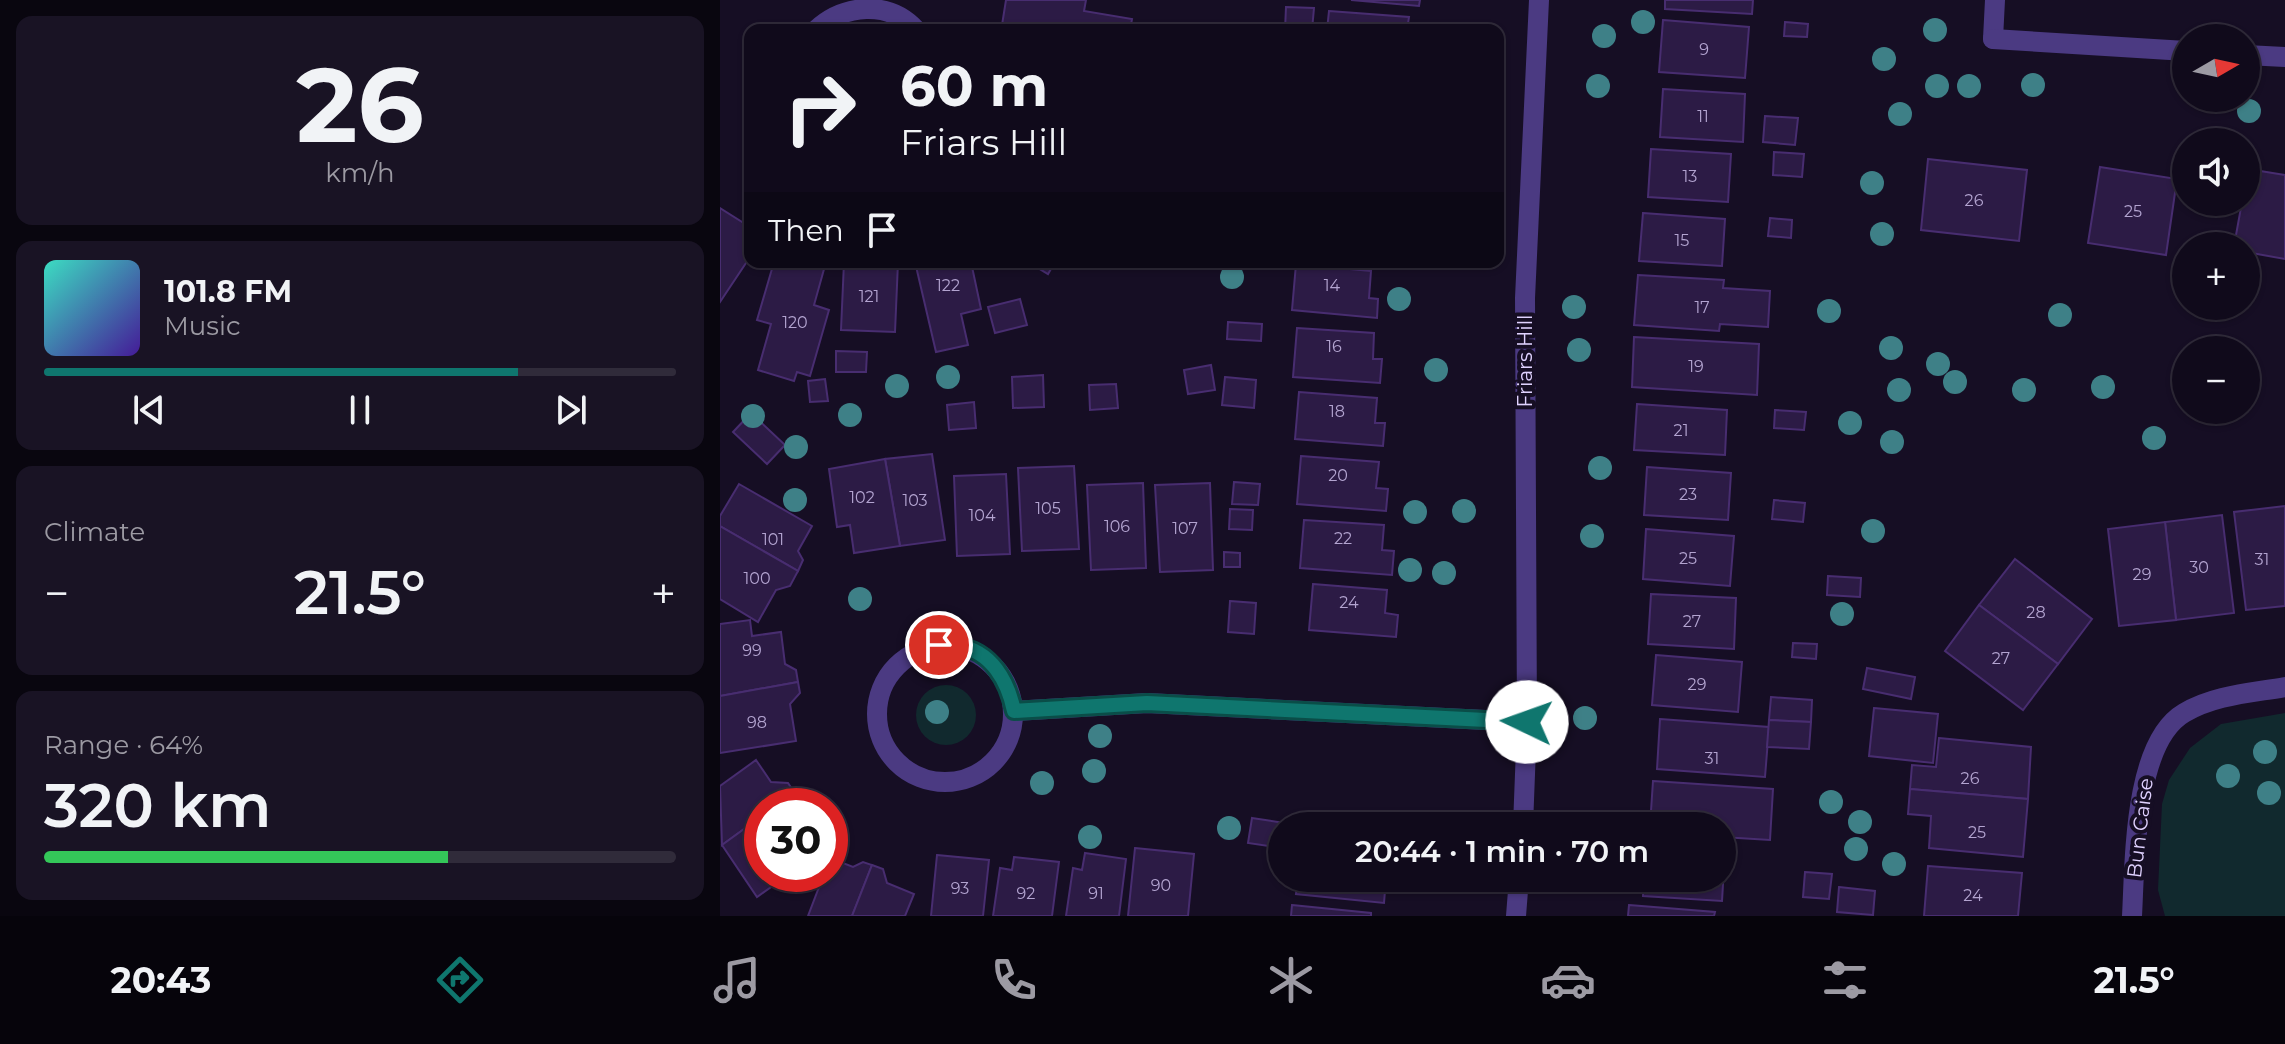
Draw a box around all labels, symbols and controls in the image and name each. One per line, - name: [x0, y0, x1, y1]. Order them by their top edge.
- north arrow: [2172, 24, 2260, 112]
- map controls: [2172, 24, 2260, 424]
- house number: 9: [1699, 40, 1709, 59]
- text: 26: [296, 41, 424, 168]
- text: 60 m: [900, 52, 1048, 120]
- icon: right: [768, 56, 872, 160]
- house number: 11: [1697, 107, 1709, 126]
- text: Friars Hill: [900, 120, 1067, 164]
- button: sound: [2172, 128, 2260, 216]
- text: km/h: [325, 157, 395, 189]
- house number: 13: [1683, 167, 1697, 186]
- house number: 26: [1965, 191, 1984, 210]
- house number: 25: [2124, 202, 2142, 221]
- icon: arrive: [860, 208, 904, 252]
- text: Then: [768, 212, 844, 249]
- house number: 15: [1675, 231, 1689, 250]
- button: +: [2172, 232, 2260, 320]
- text: 101.8 FM: [164, 273, 292, 310]
- house number: 122: [936, 276, 960, 295]
- house number: 14: [1324, 276, 1341, 295]
- house number: 121: [859, 287, 879, 306]
- house number: 17: [1694, 298, 1710, 317]
- text: Music: [164, 310, 241, 342]
- house number: 120: [782, 313, 808, 332]
- street label: Friars Hill: [1513, 315, 1537, 407]
- button: −: [2172, 336, 2260, 424]
- house number: 16: [1326, 337, 1342, 356]
- house number: 19: [1688, 357, 1704, 376]
- icon: previous: [127, 388, 171, 432]
- icon: pause: [338, 388, 382, 432]
- icon: next: [549, 388, 593, 432]
- house number: 18: [1329, 402, 1345, 421]
- house number: 21: [1674, 421, 1688, 440]
- house number: 20: [1328, 466, 1348, 485]
- house number: 23: [1679, 485, 1697, 504]
- house number: 102: [849, 488, 875, 507]
- house number: 103: [902, 491, 928, 510]
- house number: 105: [1035, 499, 1061, 518]
- house number: 104: [969, 506, 996, 525]
- text: Climate: [44, 516, 145, 548]
- house number: 106: [1104, 517, 1130, 536]
- house number: 107: [1172, 519, 1198, 538]
- house number: 22: [1334, 529, 1352, 548]
- house number: 101: [762, 530, 784, 549]
- house number: 25: [1679, 549, 1697, 568]
- house number: 31: [2255, 550, 2269, 569]
- text: 21.5°: [294, 556, 426, 629]
- house number: 30: [2189, 558, 2209, 577]
- house number: 29: [2133, 565, 2151, 584]
- text: −: [44, 566, 69, 620]
- text: +: [651, 566, 676, 620]
- house number: 100: [744, 569, 770, 588]
- house number: 24: [1339, 593, 1359, 612]
- house number: 28: [2026, 603, 2046, 622]
- pin: [905, 611, 973, 679]
- house number: 27: [1683, 612, 1701, 631]
- icon: arrive: [917, 623, 961, 667]
- house number: 99: [742, 641, 762, 660]
- house number: 27: [1992, 649, 2010, 668]
- house number: 29: [1688, 675, 1706, 694]
- position arrow: [1485, 680, 1569, 764]
- house number: 98: [747, 713, 767, 732]
- text: Range · 64%: [44, 729, 203, 761]
- house number: 31: [1705, 749, 1719, 768]
- text: 320 km: [44, 769, 271, 842]
- house number: 26: [1961, 769, 1980, 788]
- street label: Bun Caise: [2122, 777, 2158, 879]
- speed limit sign: 30: [744, 788, 848, 892]
- house number: 25: [1968, 823, 1986, 842]
- text: 20:44 · 1 min · 70 m: [1355, 833, 1649, 870]
- house number: 90: [1151, 876, 1171, 895]
- house number: 93: [951, 879, 969, 898]
- house number: 92: [1017, 884, 1035, 903]
- house number: 91: [1088, 884, 1104, 903]
- house number: 24: [1963, 886, 1983, 905]
- icon: directions: [432, 952, 488, 1008]
- icon: music: [709, 952, 765, 1008]
- icon: phone: [986, 952, 1042, 1008]
- icon: climate: [1263, 952, 1319, 1008]
- icon: car: [1540, 952, 1596, 1008]
- icon: filters: [1817, 952, 1873, 1008]
- text: 20:43: [110, 958, 211, 1002]
- text: 21.5°: [2093, 958, 2174, 1002]

